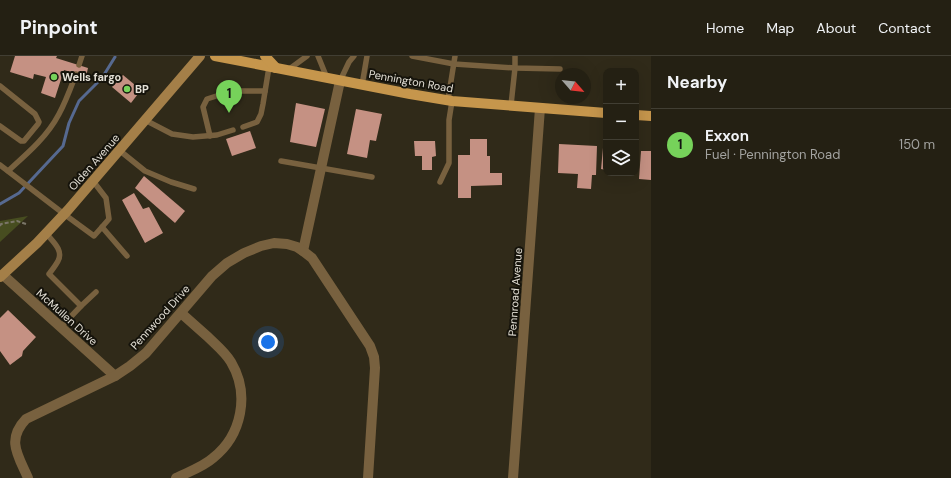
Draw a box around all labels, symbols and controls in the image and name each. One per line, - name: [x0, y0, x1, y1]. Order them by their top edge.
- text: Pinpoint: [20, 15, 98, 40]
- text: Home: [706, 19, 744, 37]
- text: Map: [766, 19, 794, 37]
- text: About: [816, 19, 856, 37]
- text: Contact: [878, 19, 931, 37]
- street label: Pennington Road: [368, 67, 454, 95]
- north arrow: [555, 68, 591, 104]
- map controls: [603, 68, 639, 176]
- button: +: [603, 68, 639, 104]
- place label: Wells fargo: [62, 70, 122, 84]
- text: Nearby: [667, 71, 727, 93]
- marker: Wells fargo: [49, 72, 59, 82]
- pin: 1: [216, 80, 242, 113]
- place label: BP: [135, 82, 149, 96]
- marker: BP: [122, 84, 132, 94]
- button: −: [603, 104, 639, 140]
- text: Exxon: [705, 126, 749, 146]
- street label: Olden Avenue: [66, 131, 122, 193]
- text: 1: [678, 136, 682, 153]
- text: 150 m: [899, 136, 935, 153]
- button: layers: [603, 140, 639, 176]
- text: Fuel · Pennington Road: [705, 146, 840, 163]
- street label: Pennroad Avenue: [505, 247, 525, 337]
- street label: Pennwood Drive: [127, 282, 193, 352]
- street label: McMullen Drive: [34, 286, 100, 348]
- your location: [258, 332, 278, 352]

